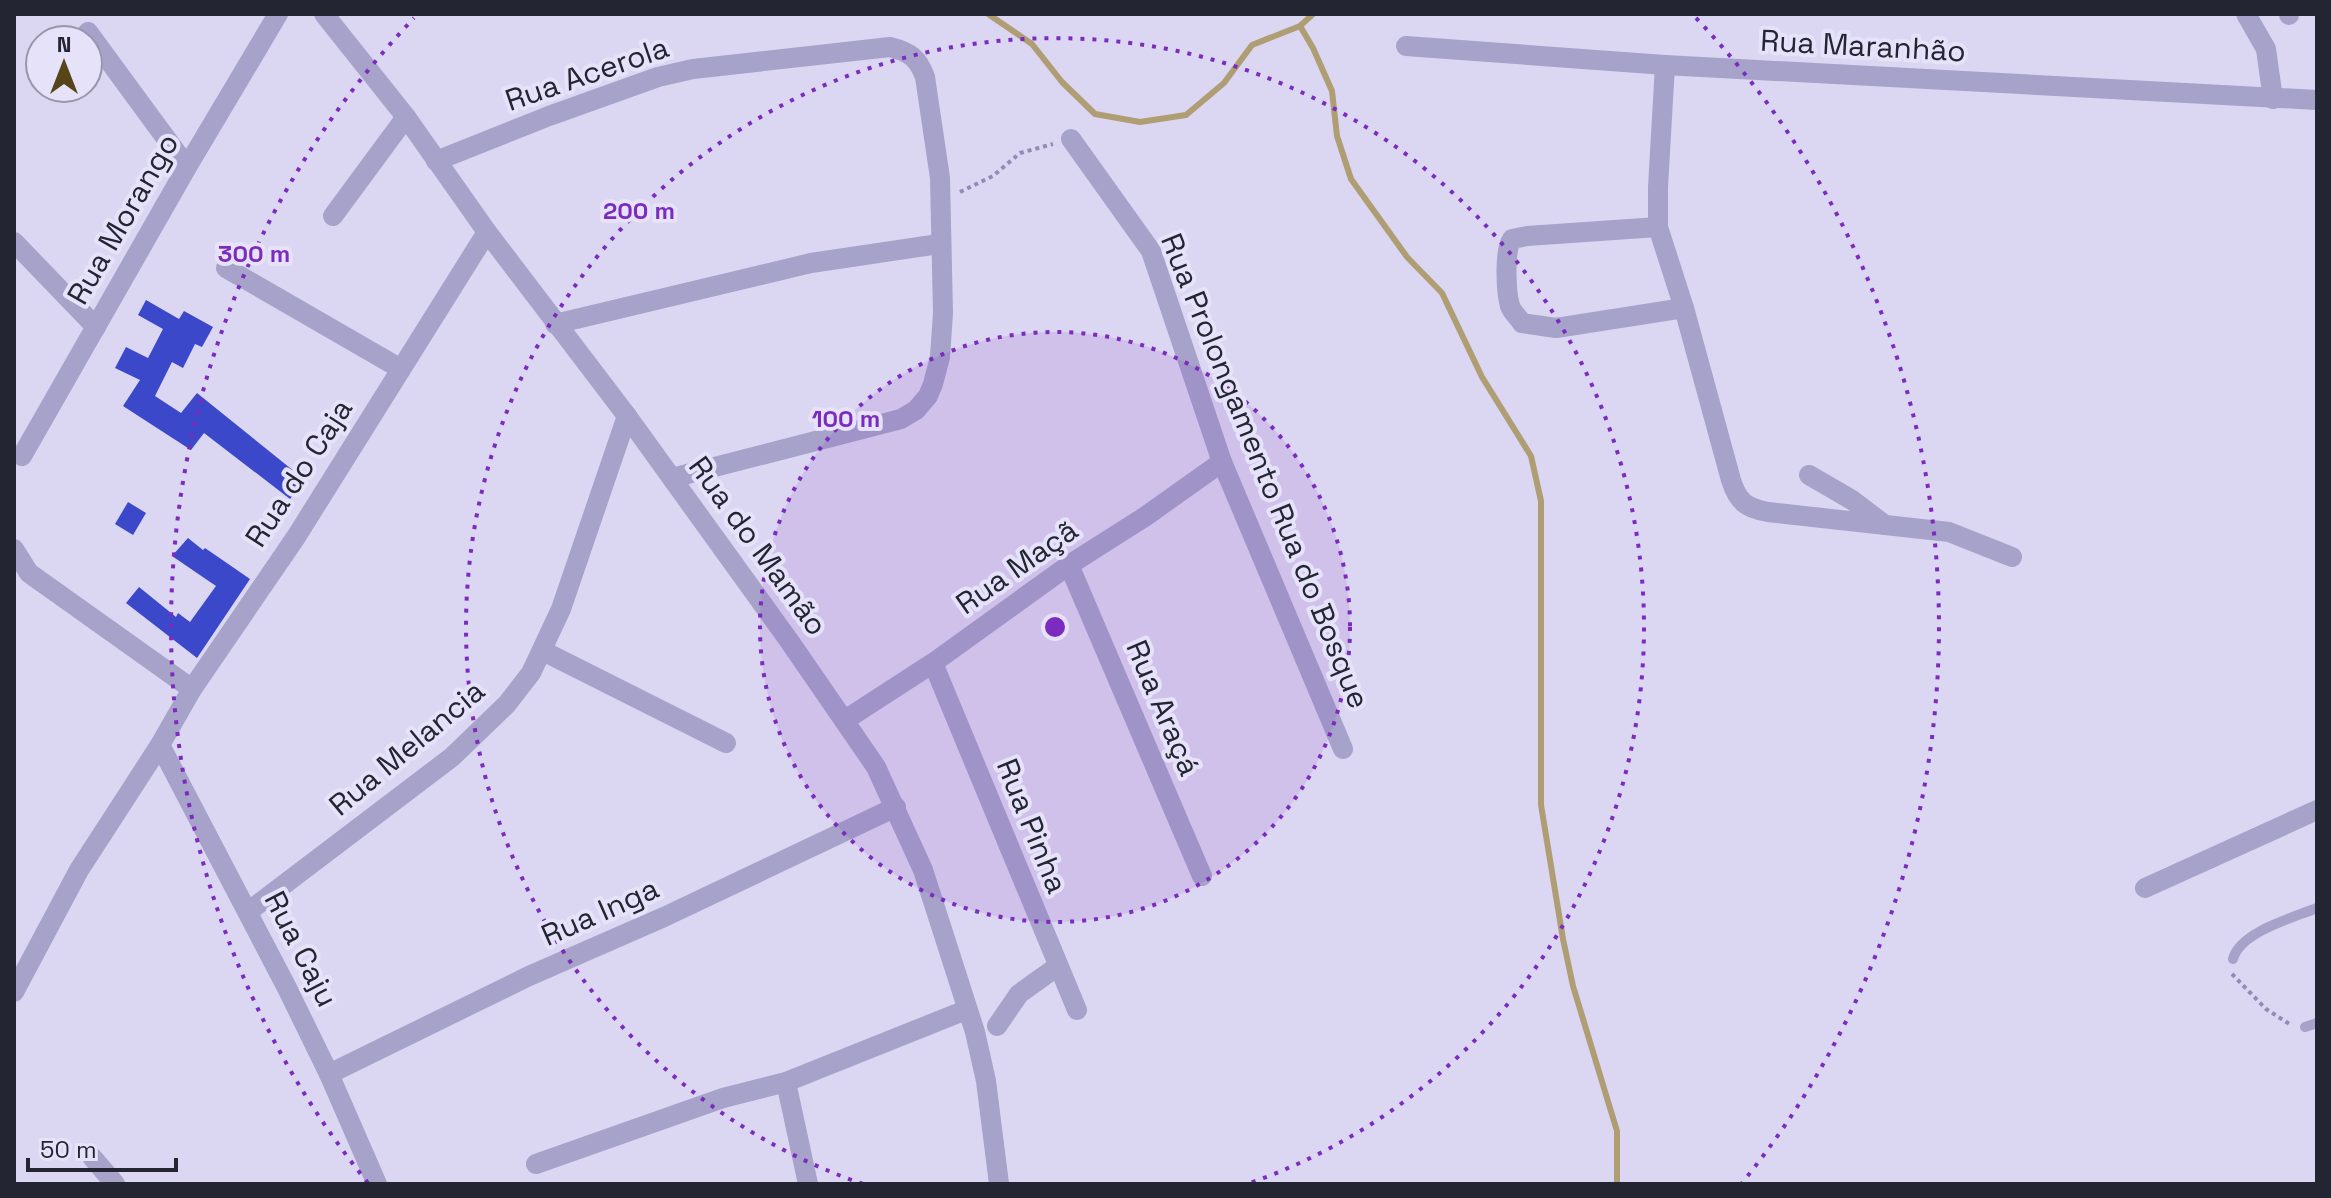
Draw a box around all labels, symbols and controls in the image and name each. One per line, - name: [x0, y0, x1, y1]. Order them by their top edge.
- street label: Rua Maranhão: [1759, 21, 1967, 70]
- north arrow: [24, 24, 104, 104]
- street label: Rua Acerola: [500, 27, 674, 120]
- text: N: [57, 30, 71, 58]
- street label: Rua Morango: [58, 126, 187, 311]
- text: 200 m: [603, 195, 675, 226]
- street label: Rua Prolongamento Rua do Bosque: [1152, 228, 1379, 714]
- text: 300 m: [218, 238, 290, 269]
- street label: Rua do Caja: [236, 391, 361, 554]
- text: 100 m: [812, 403, 880, 434]
- street label: Rua do Mamão: [680, 448, 837, 643]
- street label: Rua Maçã: [948, 510, 1085, 623]
- centre of rings: [1041, 613, 1069, 641]
- street label: Rua Araçá: [1117, 634, 1209, 782]
- street label: Rua Melancia: [321, 671, 493, 824]
- street label: Rua Pinha: [988, 753, 1077, 899]
- street label: Rua Inga: [535, 868, 665, 955]
- street label: Rua Caju: [256, 884, 347, 1013]
- scale bar: [28, 1122, 176, 1172]
- text: 50 m: [40, 1134, 97, 1165]

